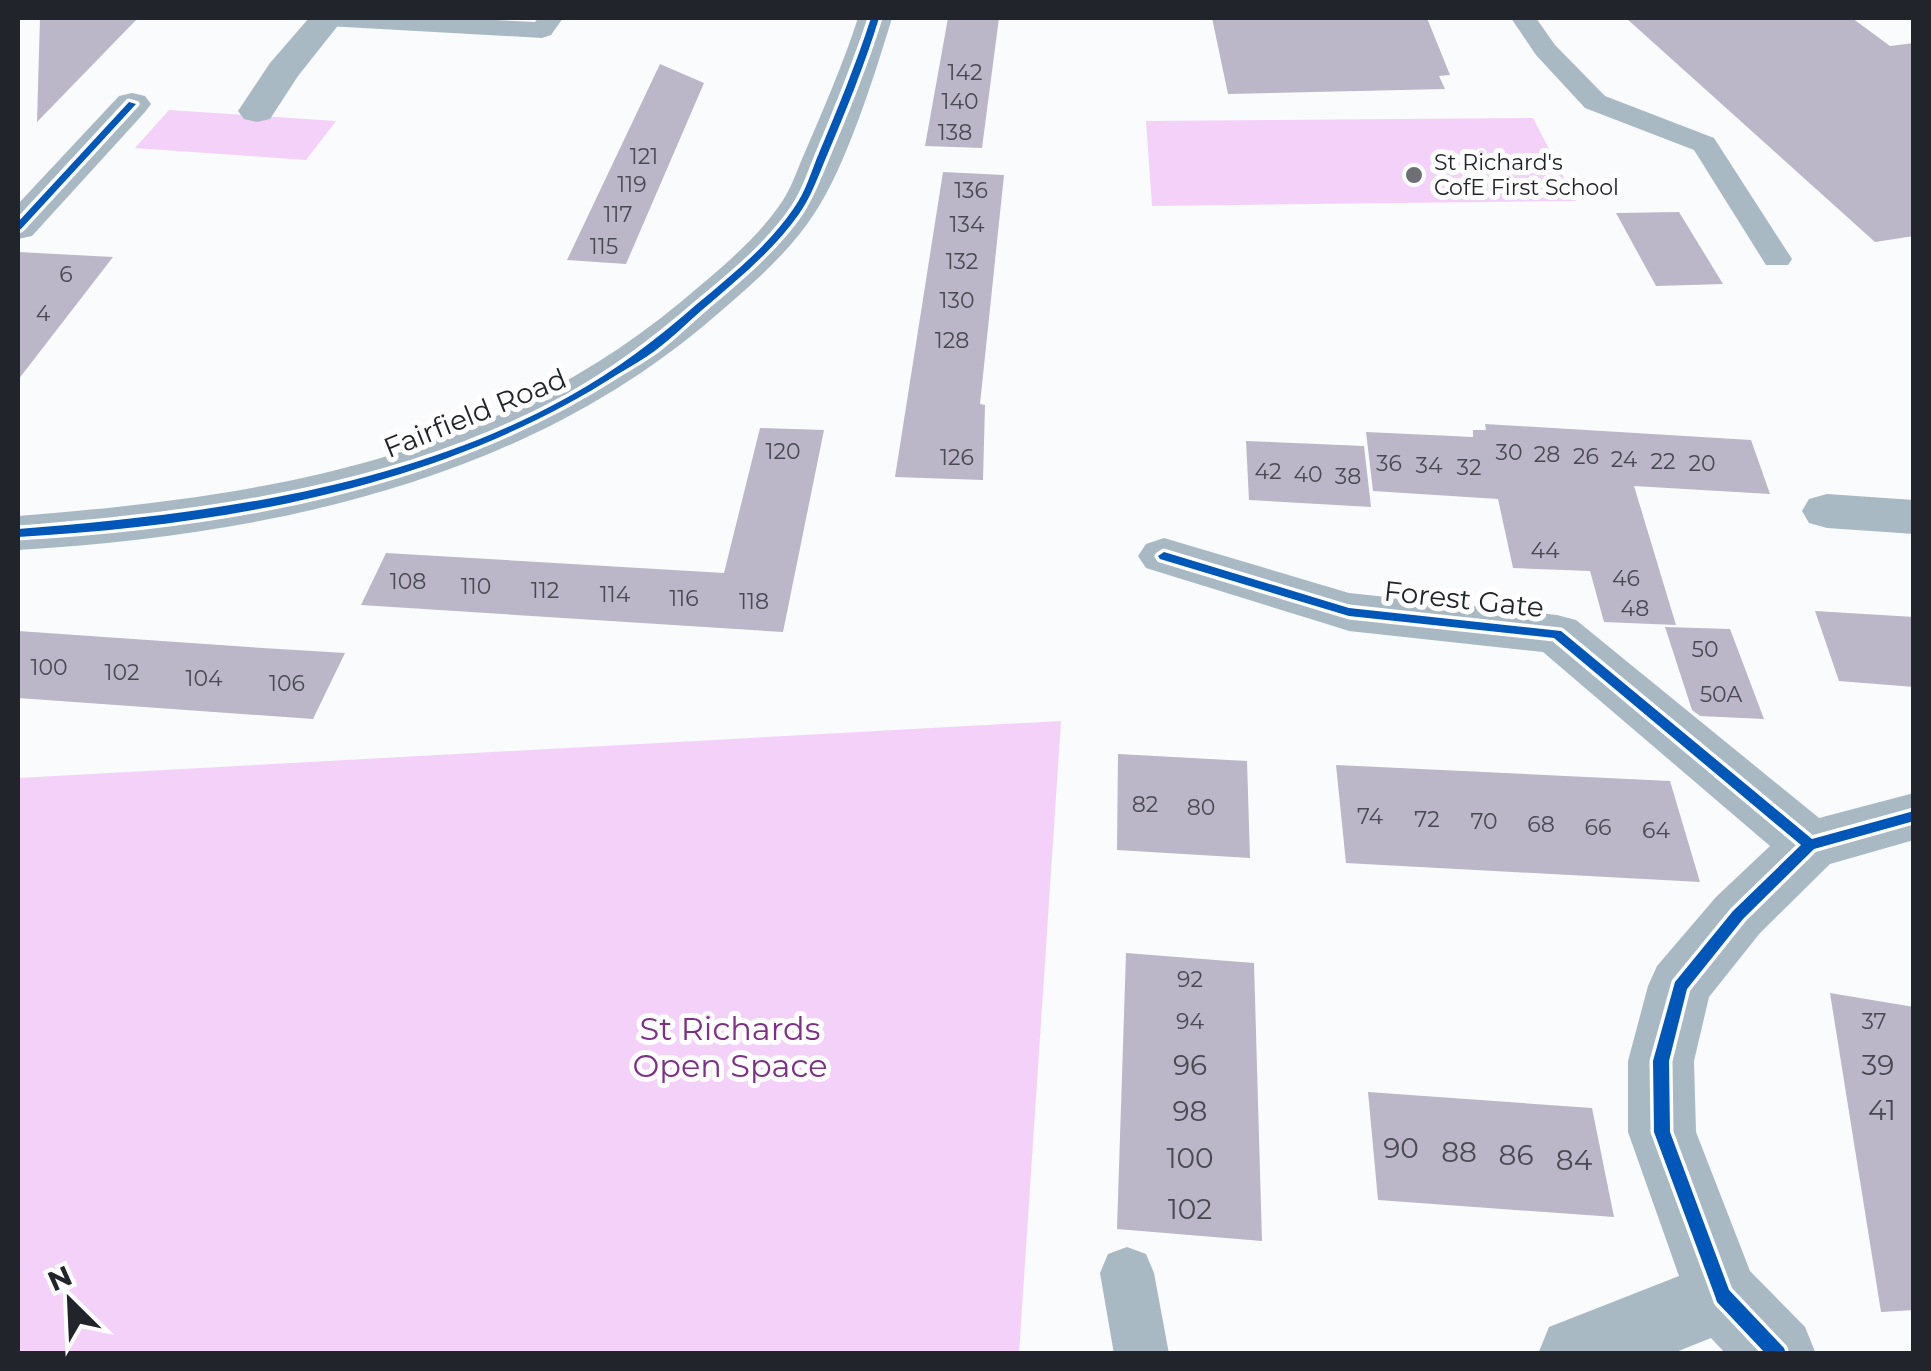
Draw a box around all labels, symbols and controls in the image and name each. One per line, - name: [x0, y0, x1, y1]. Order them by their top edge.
- house number: 142: [948, 59, 982, 86]
- house number: 140: [941, 88, 979, 115]
- house number: 138: [938, 119, 972, 146]
- house number: 121: [630, 143, 658, 170]
- place label: St Richard's CofE First School: [1434, 149, 1619, 201]
- marker: St Richard's CofE First School: [1403, 164, 1425, 186]
- house number: 119: [617, 171, 647, 198]
- house number: 136: [954, 177, 988, 204]
- house number: 117: [604, 201, 632, 228]
- house number: 134: [950, 211, 985, 238]
- house number: 115: [590, 233, 618, 260]
- house number: 132: [946, 248, 978, 275]
- house number: 6: [59, 261, 73, 288]
- house number: 130: [940, 287, 974, 314]
- house number: 4: [36, 300, 51, 327]
- house number: 128: [935, 327, 969, 354]
- street label: Fairfield Road: [379, 361, 571, 465]
- house number: 120: [766, 438, 800, 465]
- house number: 30: [1496, 439, 1522, 466]
- house number: 28: [1534, 441, 1560, 468]
- house number: 26: [1573, 443, 1599, 470]
- house number: 126: [940, 444, 974, 471]
- house number: 24: [1611, 446, 1638, 473]
- house number: 22: [1651, 448, 1676, 475]
- house number: 36: [1376, 450, 1402, 477]
- house number: 20: [1688, 450, 1716, 477]
- house number: 34: [1416, 452, 1443, 479]
- house number: 32: [1457, 454, 1481, 481]
- house number: 42: [1255, 458, 1282, 485]
- house number: 40: [1293, 461, 1323, 488]
- house number: 38: [1335, 463, 1361, 490]
- house number: 44: [1530, 537, 1560, 564]
- house number: 46: [1612, 565, 1640, 592]
- house number: 108: [390, 568, 426, 595]
- house number: 110: [461, 573, 491, 600]
- street label: Forest Gate: [1382, 574, 1546, 624]
- house number: 112: [531, 577, 559, 604]
- house number: 114: [600, 581, 631, 608]
- house number: 116: [669, 585, 699, 612]
- house number: 118: [739, 588, 769, 615]
- house number: 48: [1621, 595, 1649, 622]
- house number: 50: [1691, 636, 1719, 663]
- house number: 100: [30, 654, 68, 681]
- house number: 102: [104, 659, 140, 686]
- house number: 104: [185, 665, 223, 692]
- house number: 106: [269, 670, 305, 697]
- house number: 50A: [1700, 681, 1743, 708]
- house number: 82: [1132, 791, 1158, 818]
- house number: 80: [1187, 794, 1215, 821]
- house number: 74: [1357, 803, 1383, 830]
- house number: 72: [1414, 806, 1440, 833]
- house number: 70: [1470, 808, 1498, 835]
- house number: 68: [1527, 811, 1555, 838]
- house number: 66: [1585, 814, 1611, 841]
- house number: 64: [1642, 817, 1670, 844]
- house number: 92: [1177, 966, 1203, 993]
- house number: 94: [1176, 1008, 1204, 1035]
- house number: 37: [1861, 1008, 1887, 1035]
- park label: St Richards Open Space: [632, 1009, 828, 1085]
- house number: 96: [1173, 1048, 1207, 1082]
- house number: 39: [1862, 1048, 1894, 1082]
- house number: 41: [1868, 1093, 1896, 1127]
- house number: 98: [1173, 1094, 1207, 1128]
- house number: 90: [1383, 1131, 1419, 1165]
- house number: 88: [1441, 1135, 1477, 1169]
- house number: 86: [1499, 1138, 1533, 1172]
- house number: 100: [1166, 1141, 1214, 1175]
- house number: 84: [1556, 1143, 1593, 1177]
- house number: 102: [1168, 1192, 1212, 1226]
- north arrow: [20, 1251, 120, 1351]
- text: N: [43, 1258, 77, 1298]

